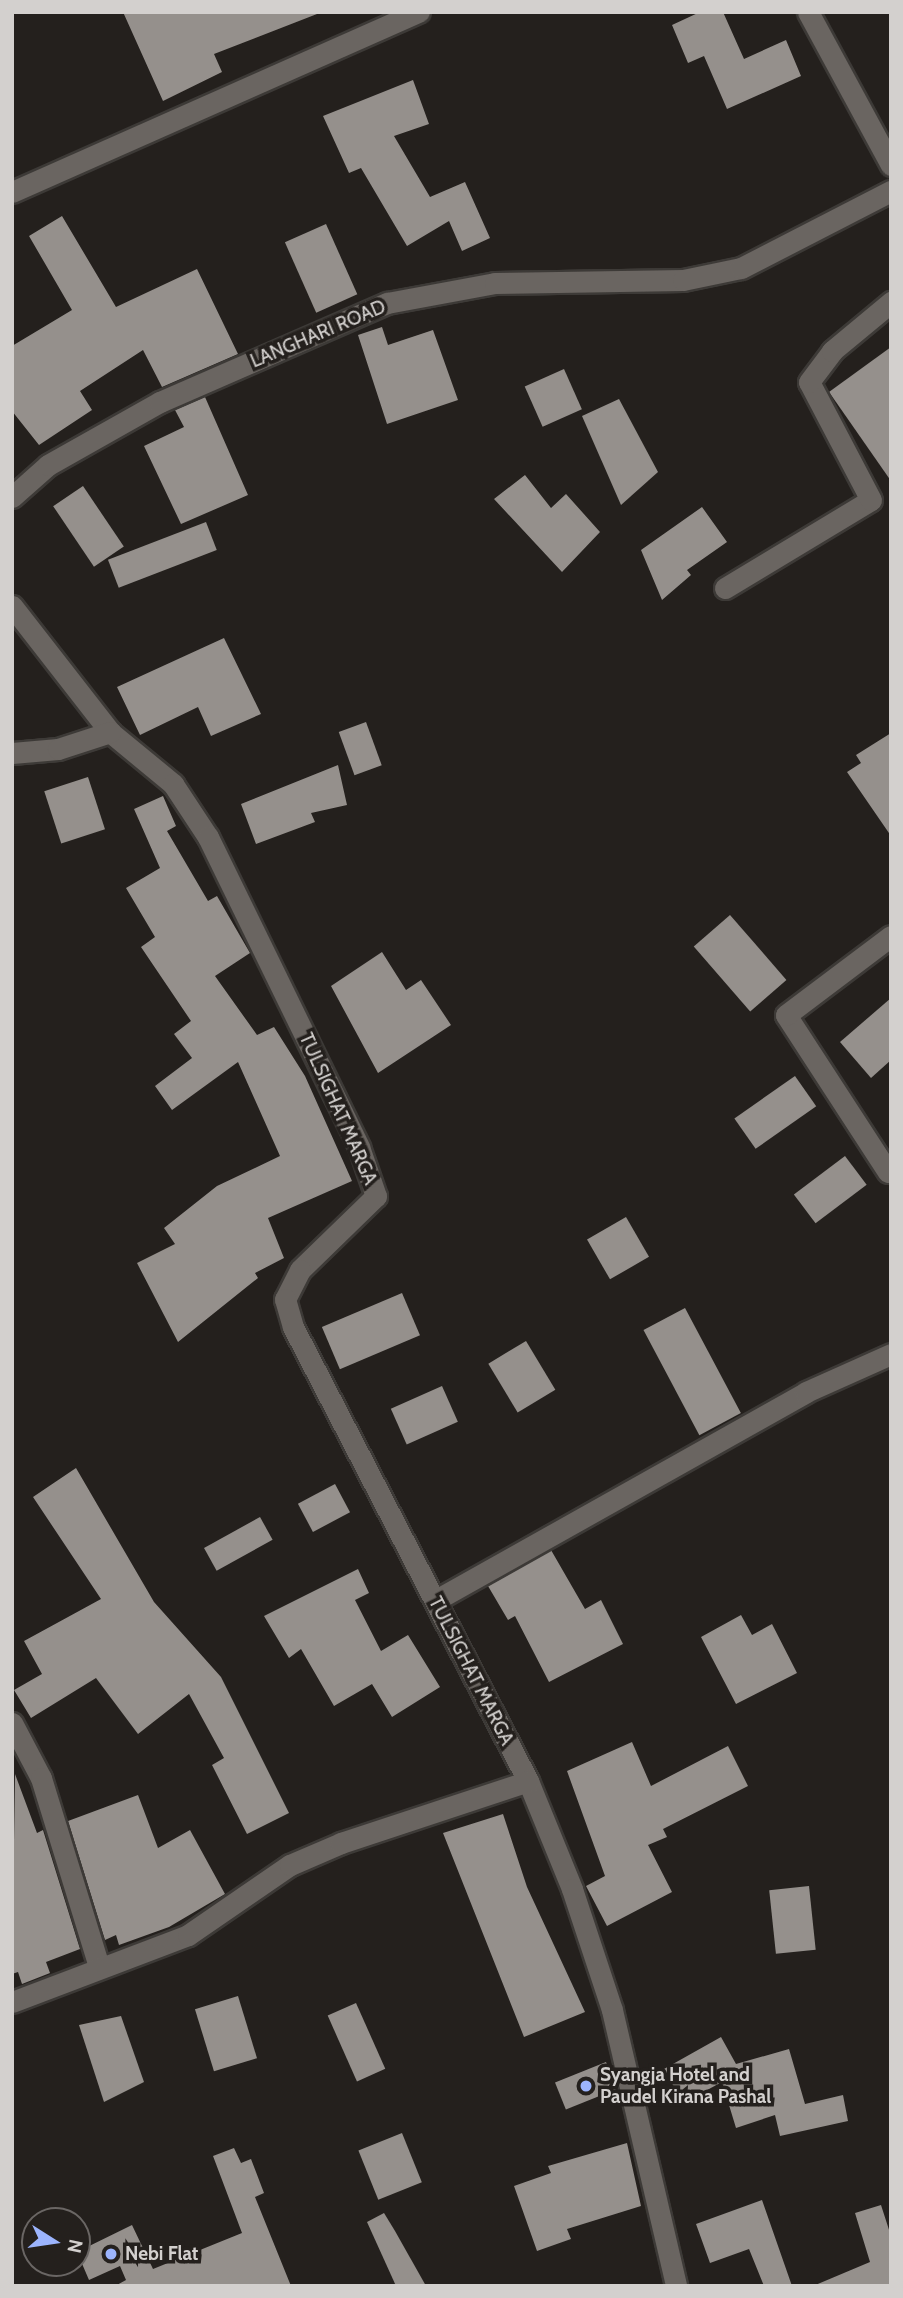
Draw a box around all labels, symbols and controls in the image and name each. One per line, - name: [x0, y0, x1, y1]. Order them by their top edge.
- street label: LANGHARI ROAD: [247, 295, 389, 373]
- street label: TULSIGHAT MARGA: [294, 1030, 382, 1188]
- street label: TULSIGHAT MARGA: [424, 1593, 518, 1749]
- place label: Syangja Hotel and Paudel Kirana Pashal: [600, 2064, 771, 2108]
- marker: Syangja Hotel and Paudel Kirana Pashal: [578, 2078, 594, 2094]
- north arrow: [21, 2207, 91, 2277]
- text: N: [62, 2237, 88, 2255]
- place label: Nebi Flat: [125, 2243, 198, 2265]
- marker: Nebi Flat: [103, 2246, 119, 2262]

